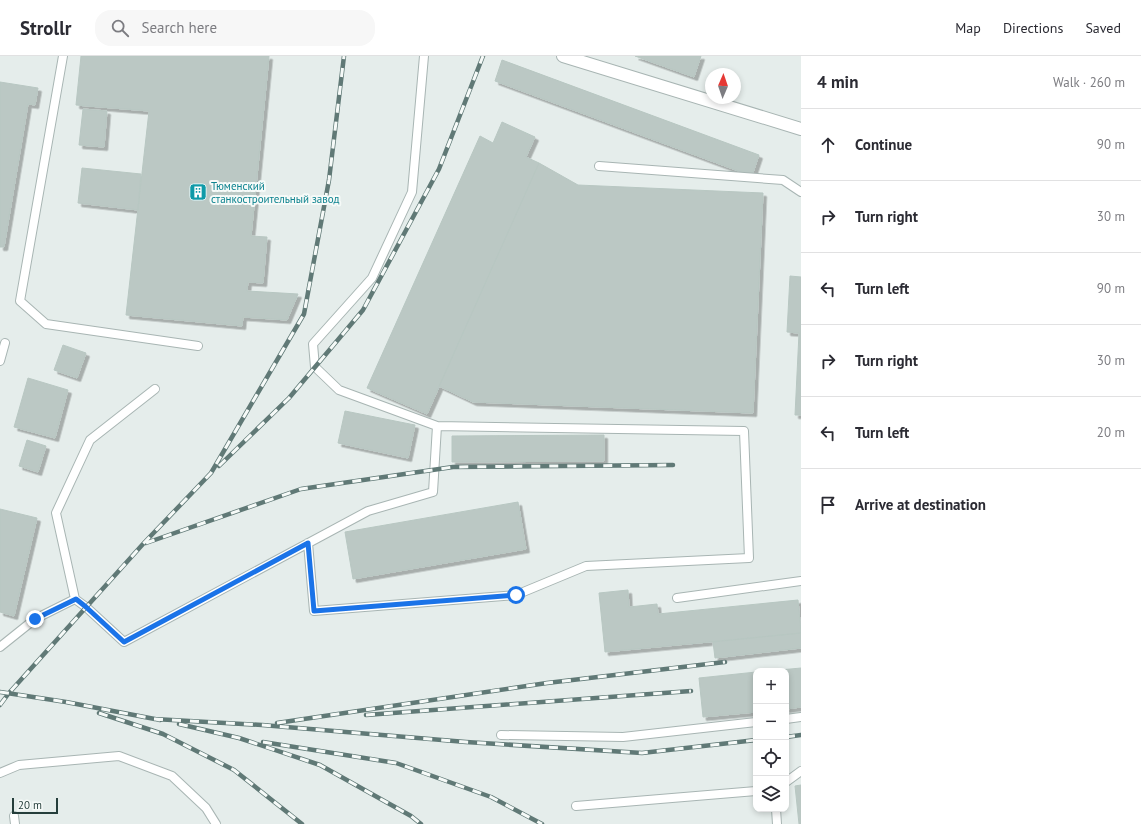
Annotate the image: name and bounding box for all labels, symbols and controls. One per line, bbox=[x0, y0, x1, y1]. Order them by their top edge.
search box bbox=[95, 10, 375, 46]
text: Strollr bbox=[20, 16, 71, 40]
icon: search bbox=[109, 17, 131, 39]
text: Search here bbox=[141, 18, 217, 37]
text: Map bbox=[955, 19, 981, 37]
text: Directions bbox=[1003, 19, 1063, 37]
text: Saved bbox=[1085, 19, 1121, 37]
north arrow bbox=[705, 68, 741, 104]
text: 4 min bbox=[817, 71, 858, 93]
text: Walk · 260 m bbox=[1053, 74, 1125, 91]
icon: ahead bbox=[817, 134, 839, 156]
text: Continue bbox=[855, 135, 912, 154]
text: 90 m bbox=[1097, 136, 1125, 153]
place label: Тюменский станкостроительный завод bbox=[211, 179, 340, 206]
building icon: Тюменский станкостроительный завод bbox=[188, 182, 208, 202]
icon: right bbox=[817, 206, 839, 228]
text: Turn right bbox=[855, 207, 918, 226]
text: 30 m bbox=[1097, 208, 1125, 225]
icon: left bbox=[817, 278, 839, 300]
text: Turn left bbox=[855, 279, 909, 298]
text: 90 m bbox=[1097, 280, 1125, 297]
icon: right bbox=[817, 350, 839, 372]
text: Turn right bbox=[855, 351, 918, 370]
text: 30 m bbox=[1097, 352, 1125, 369]
icon: left bbox=[817, 422, 839, 444]
text: Turn left bbox=[855, 423, 909, 442]
text: 20 m bbox=[1097, 424, 1125, 441]
icon: arrive bbox=[817, 494, 839, 516]
text: Arrive at destination bbox=[855, 495, 986, 514]
route start bbox=[507, 586, 525, 604]
route end bbox=[26, 610, 44, 628]
map controls bbox=[753, 668, 789, 812]
button: + bbox=[753, 668, 789, 704]
button: − bbox=[753, 704, 789, 740]
button: locate bbox=[753, 740, 789, 776]
button: layers bbox=[753, 776, 789, 812]
scale bar bbox=[12, 796, 58, 815]
text: 20 m bbox=[18, 798, 42, 812]

